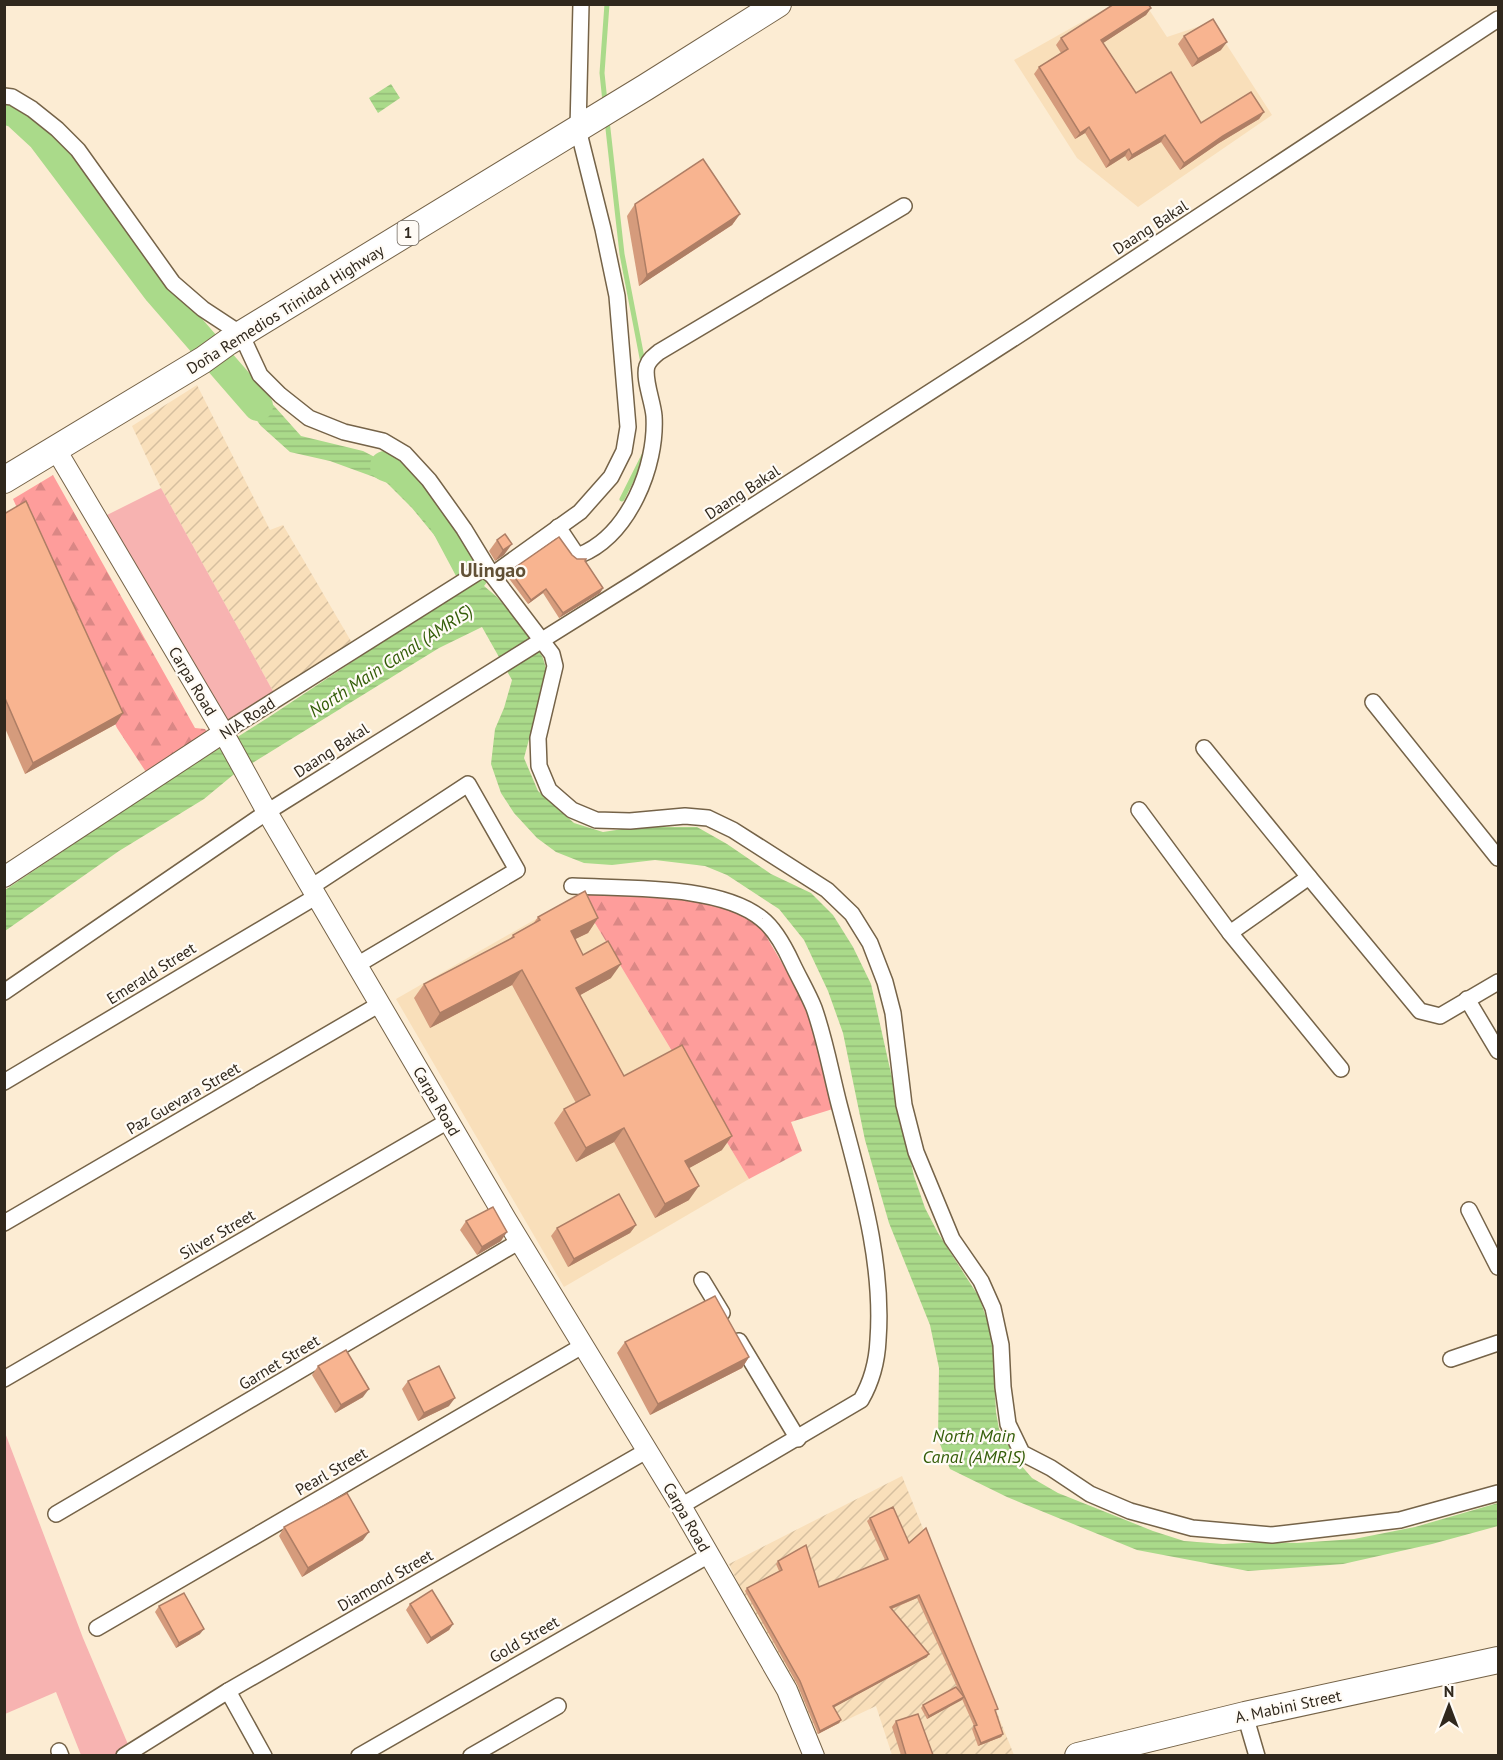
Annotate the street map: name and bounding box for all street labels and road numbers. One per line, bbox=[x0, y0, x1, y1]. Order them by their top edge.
street label: Daang Bakal bbox=[1109, 195, 1192, 259]
road number: 1 bbox=[398, 221, 418, 245]
street label: Doña Remedios Trinidad Highway bbox=[183, 240, 388, 378]
street label: Daang Bakal bbox=[701, 460, 784, 524]
street label: Carpa Road bbox=[165, 643, 221, 719]
street label: NIA Road bbox=[215, 693, 279, 743]
street label: Daang Bakal bbox=[290, 718, 373, 782]
street label: Emerald Street bbox=[103, 937, 200, 1008]
street label: Paz Guevara Street bbox=[123, 1057, 244, 1139]
street label: Carpa Road bbox=[409, 1063, 465, 1139]
street label: Silver Street bbox=[176, 1204, 259, 1264]
street label: Garnet Street bbox=[235, 1330, 323, 1394]
street label: Pearl Street bbox=[291, 1442, 371, 1500]
street label: Carpa Road bbox=[659, 1479, 715, 1555]
street label: Diamond Street bbox=[334, 1544, 437, 1615]
street label: Gold Street bbox=[486, 1611, 563, 1667]
street label: A. Mabini Street bbox=[1233, 1685, 1343, 1727]

